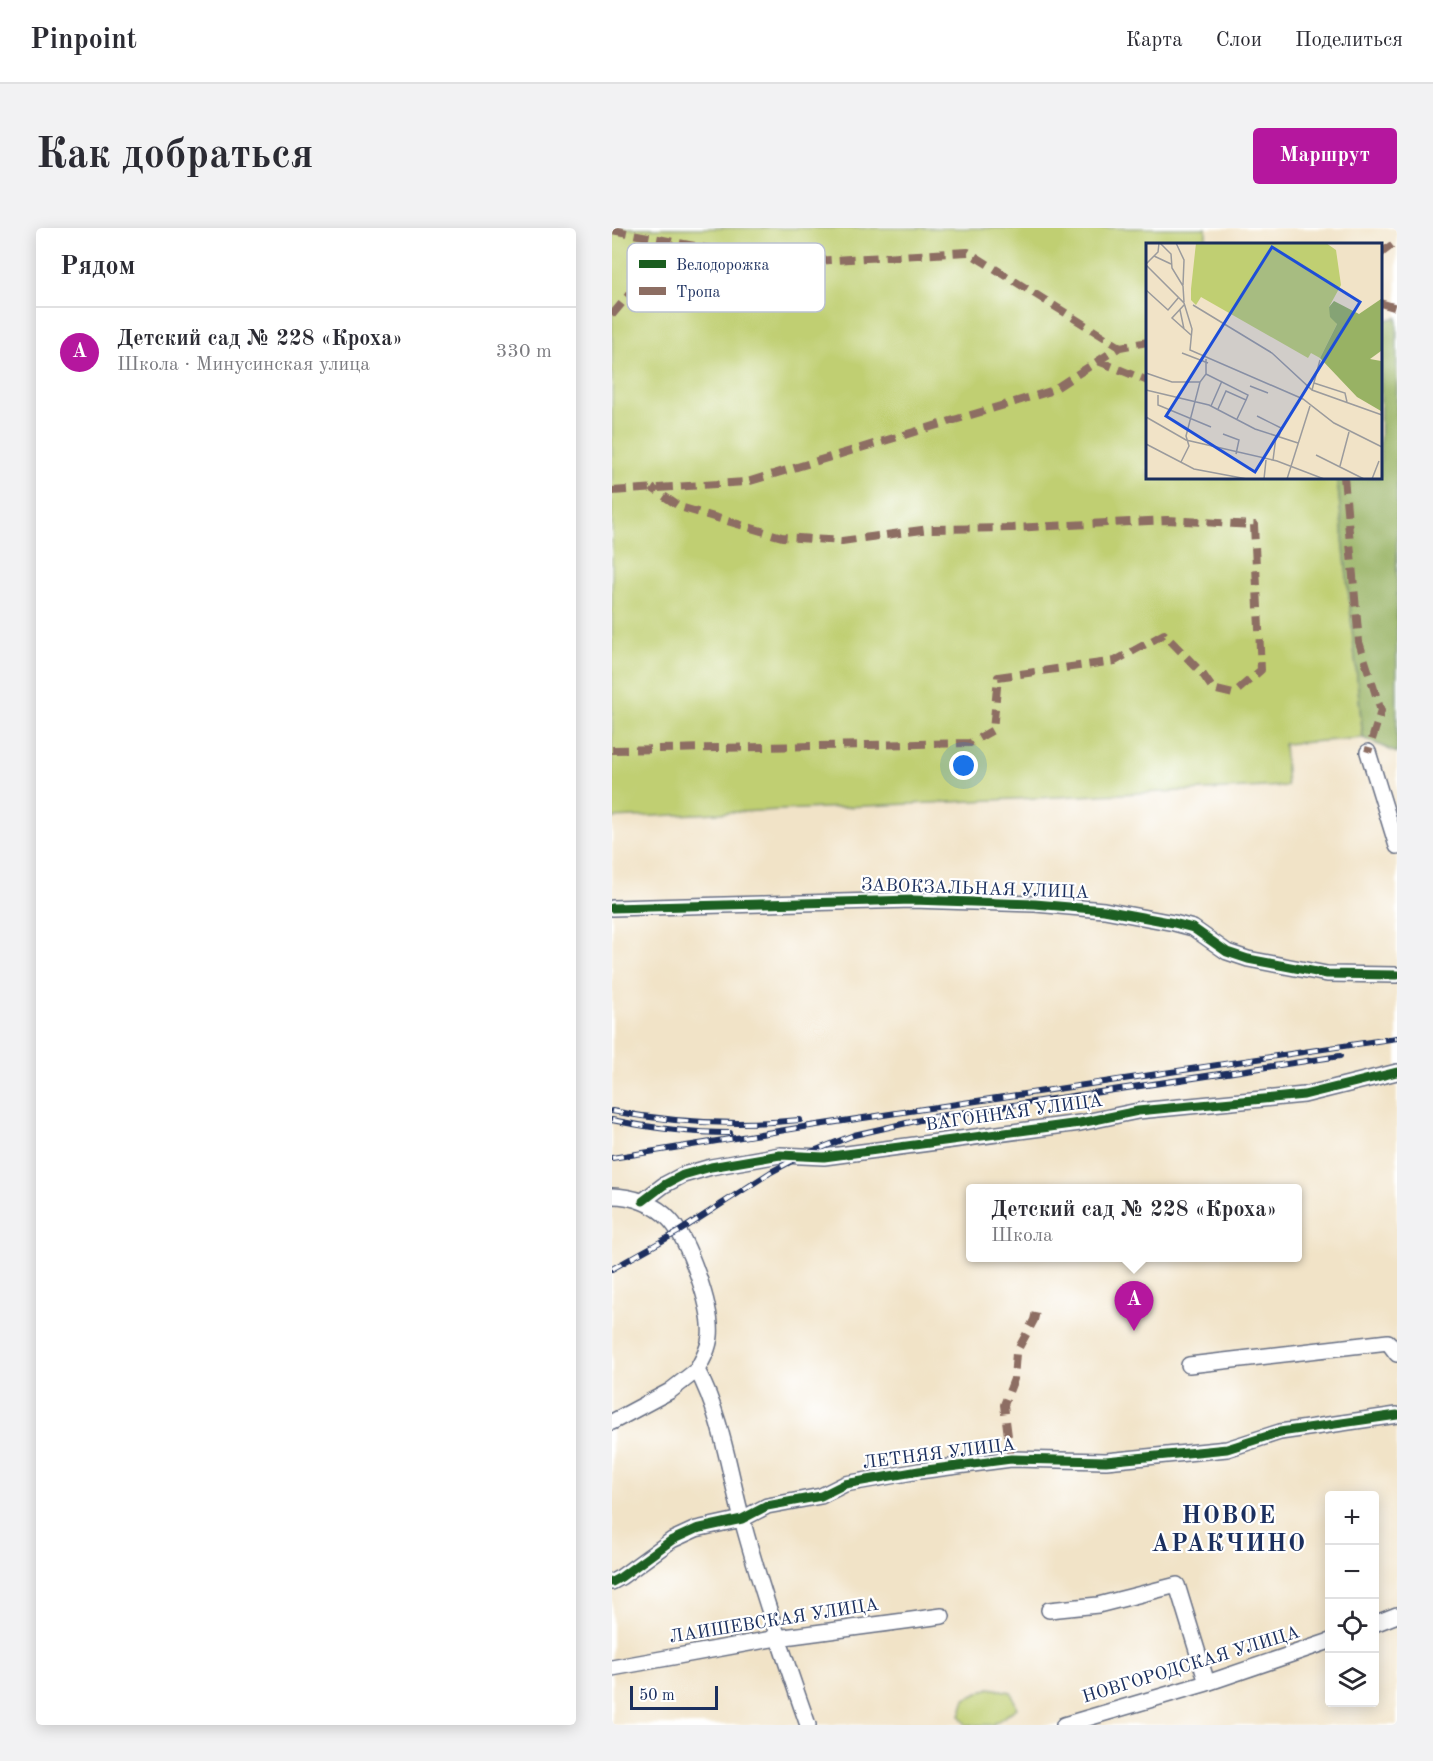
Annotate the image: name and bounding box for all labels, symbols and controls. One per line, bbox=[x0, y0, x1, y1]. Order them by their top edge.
text: Pinpoint bbox=[30, 27, 137, 55]
text: Карта bbox=[1126, 30, 1183, 51]
text: Слои bbox=[1216, 30, 1262, 51]
text: Поделиться bbox=[1295, 30, 1403, 51]
button: Маршрут bbox=[1253, 128, 1397, 184]
text: Как добраться bbox=[36, 135, 313, 177]
legend bbox=[627, 243, 825, 312]
inset map bbox=[1146, 243, 1382, 478]
text: Рядом bbox=[60, 254, 135, 280]
text: Велодорожка bbox=[676, 258, 769, 274]
text: Тропа bbox=[676, 285, 720, 301]
text: Детский сад № 228 «Кроха» bbox=[117, 328, 403, 350]
text: A bbox=[72, 342, 87, 362]
text: 330 m bbox=[496, 342, 552, 362]
text: Школа · Минусинская улица bbox=[117, 355, 370, 375]
your location bbox=[949, 751, 978, 780]
street label: ЗАВОКЗАЛЬНАЯ УЛИЦА bbox=[861, 876, 1089, 902]
street label: ВАГОННАЯ УЛИЦА bbox=[924, 1092, 1104, 1134]
popup bbox=[966, 1184, 1302, 1262]
text: Детский сад № 228 «Кроха» bbox=[991, 1199, 1277, 1221]
text: Школа bbox=[991, 1226, 1053, 1246]
pin: A bbox=[1114, 1282, 1154, 1331]
street label: ЛЕТНЯЯ УЛИЦА bbox=[862, 1436, 1017, 1472]
map controls bbox=[1325, 1491, 1379, 1707]
button: + bbox=[1325, 1491, 1379, 1545]
district label: НОВОЕ АРАКЧИНО bbox=[1151, 1505, 1307, 1557]
button: − bbox=[1325, 1545, 1379, 1599]
street label: ЛАИШЕВСКАЯ УЛИЦА bbox=[668, 1596, 880, 1646]
button: locate bbox=[1325, 1599, 1379, 1653]
street label: НОВГОРОДСКАЯ УЛИЦА bbox=[1080, 1623, 1302, 1707]
button: layers bbox=[1325, 1653, 1379, 1707]
scale bar bbox=[630, 1683, 718, 1710]
text: 50 m bbox=[639, 1688, 675, 1704]

